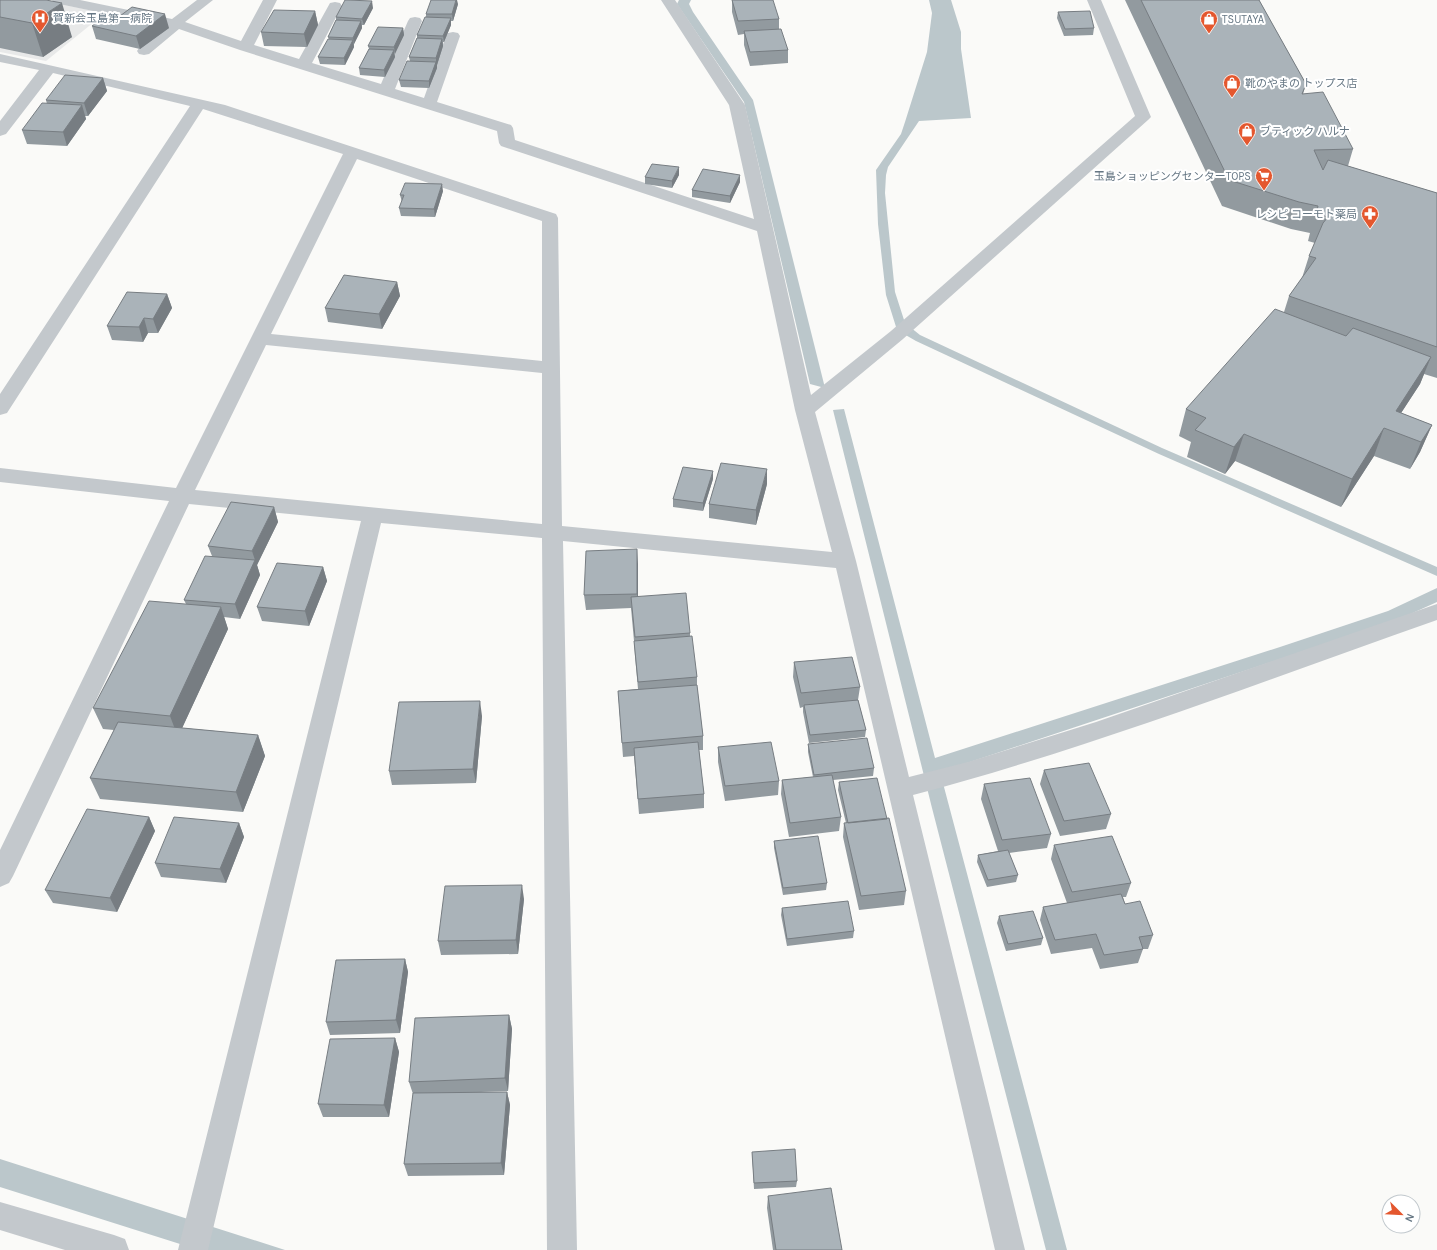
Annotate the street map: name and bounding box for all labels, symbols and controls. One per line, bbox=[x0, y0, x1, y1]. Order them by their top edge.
hospital icon: 賀新会玉島第一病院 bbox=[30, 8, 50, 33]
shop icon: TSUTAYA bbox=[1199, 9, 1219, 34]
place label: 賀新会玉島第一病院 bbox=[53, 12, 152, 25]
place label: TSUTAYA bbox=[1222, 13, 1265, 26]
shop icon: 靴のやまの トップス店 bbox=[1222, 73, 1242, 98]
place label: 靴のやまの トップス店 bbox=[1245, 77, 1358, 90]
shop icon: ブティック ハルナ bbox=[1237, 121, 1257, 146]
place label: ブティック ハルナ bbox=[1260, 125, 1350, 138]
supermarket icon: 玉島ショッピングセンターTOPS bbox=[1254, 166, 1274, 191]
place label: 玉島ショッピングセンターTOPS bbox=[1094, 170, 1251, 183]
pharmacy icon: レシピ コーモト薬局 bbox=[1360, 204, 1380, 229]
place label: レシピ コーモト薬局 bbox=[1255, 208, 1357, 221]
north arrow bbox=[1381, 1194, 1421, 1234]
text: N bbox=[1402, 1212, 1417, 1224]

